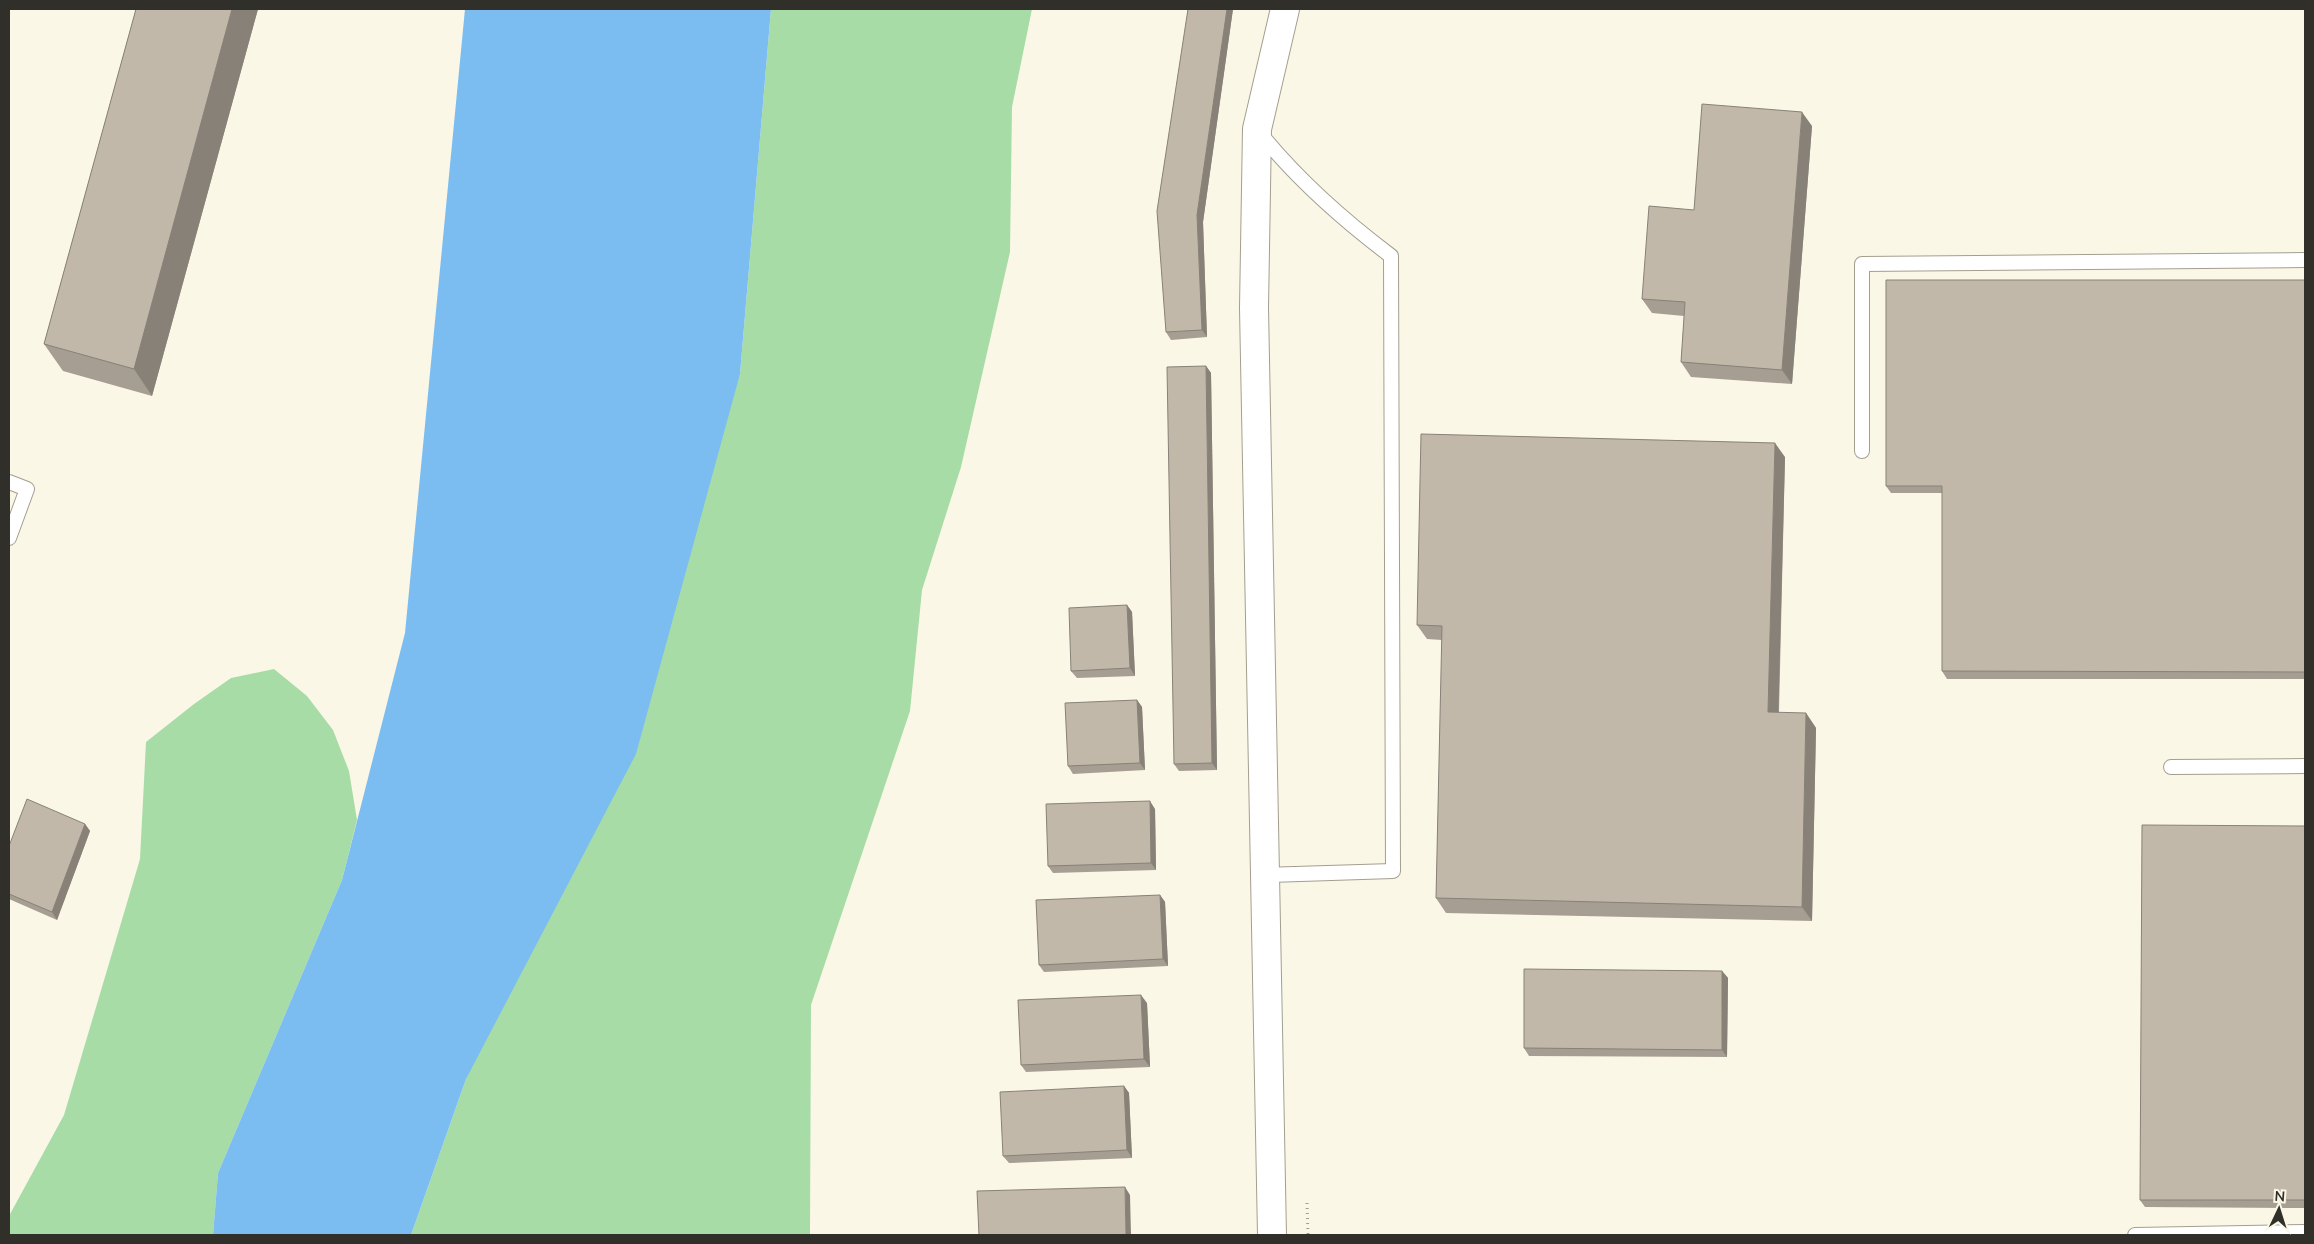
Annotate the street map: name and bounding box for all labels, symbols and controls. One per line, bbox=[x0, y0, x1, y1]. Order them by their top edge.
north arrow bbox=[2254, 1184, 2304, 1234]
text: N bbox=[2274, 1187, 2286, 1205]

